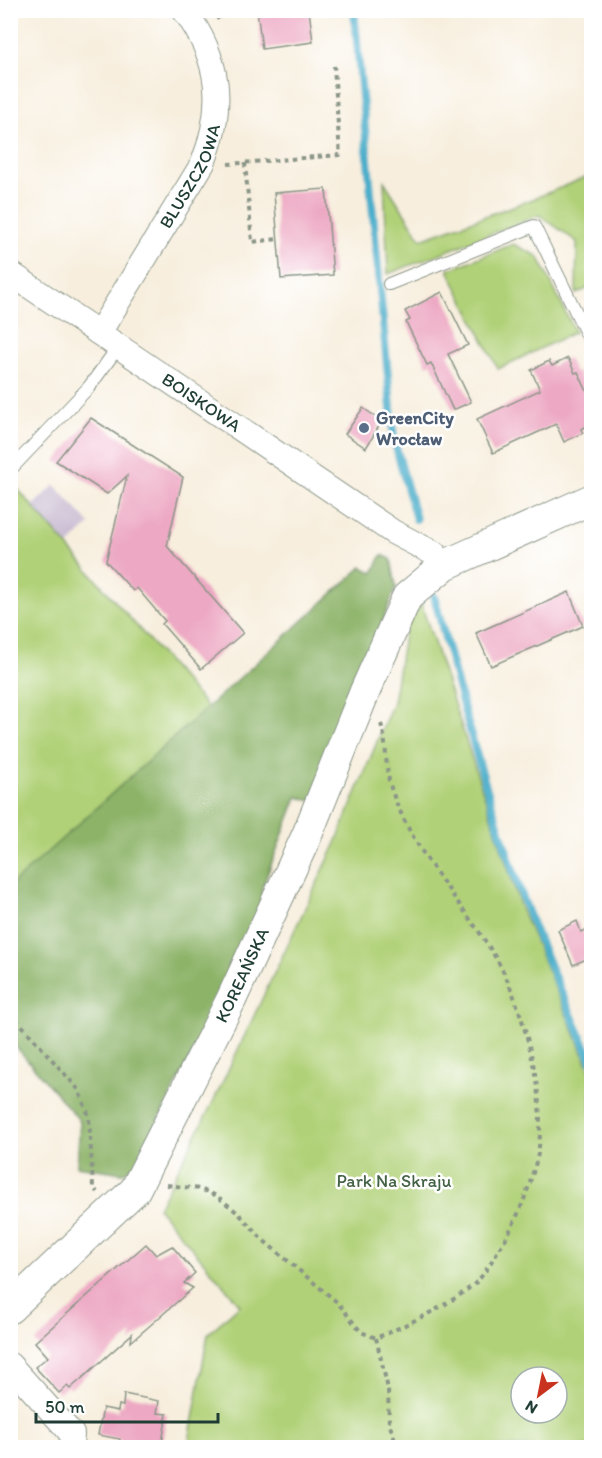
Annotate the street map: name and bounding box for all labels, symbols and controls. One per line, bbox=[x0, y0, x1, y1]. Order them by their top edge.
street label: BLUSZCZOWA bbox=[155, 122, 225, 232]
street label: BOISKOWA bbox=[158, 368, 245, 437]
place label: GreenCity Wrocław bbox=[376, 407, 454, 450]
marker: GreenCity Wrocław bbox=[357, 421, 371, 435]
street label: KOREAŃSKA bbox=[210, 924, 274, 1026]
park label: Park Na Skraju bbox=[337, 1170, 451, 1192]
north arrow bbox=[509, 1365, 569, 1425]
scale bar bbox=[36, 1386, 218, 1424]
text: 50 m bbox=[45, 1396, 85, 1418]
text: N bbox=[522, 1396, 541, 1418]

